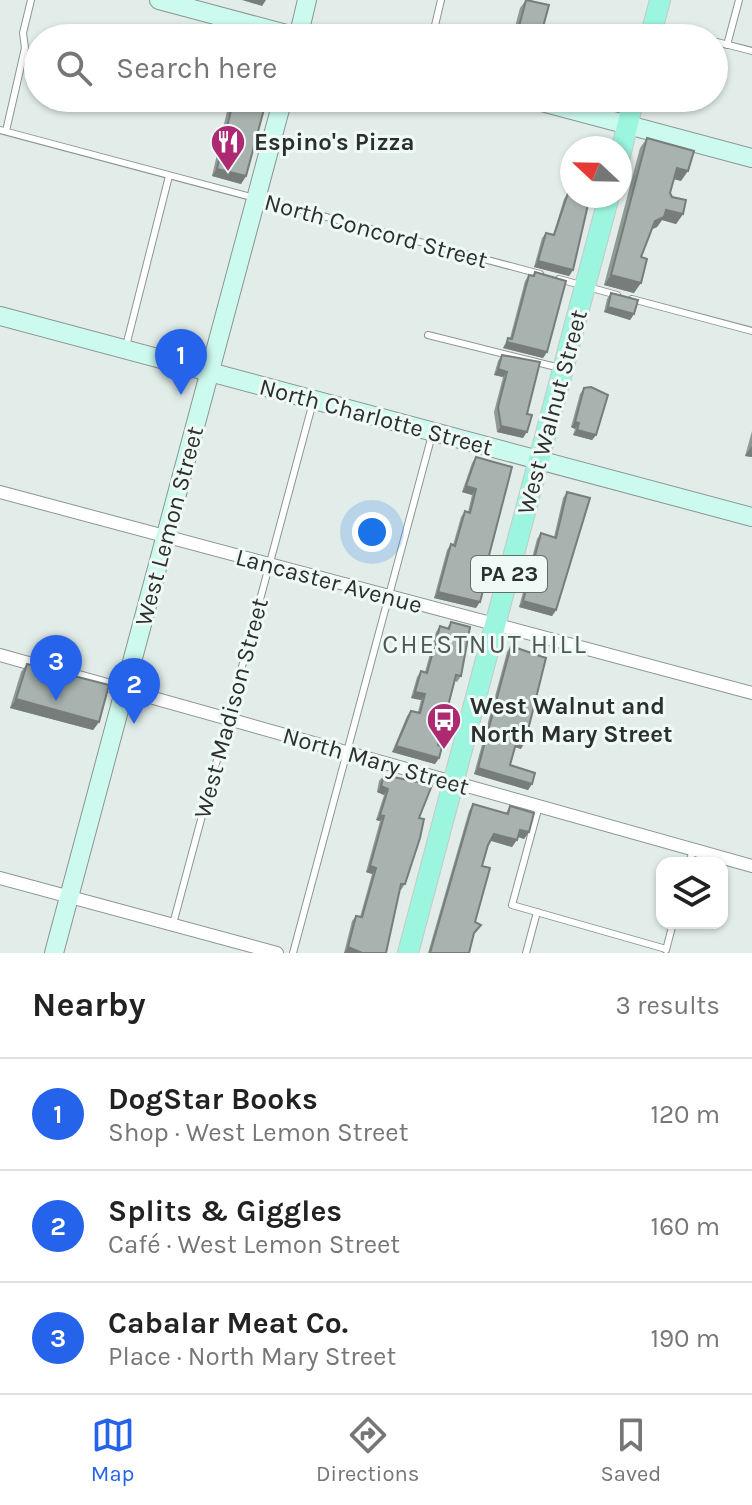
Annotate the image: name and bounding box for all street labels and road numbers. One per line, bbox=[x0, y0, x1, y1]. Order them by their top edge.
street label: North Concord Street bbox=[261, 188, 491, 274]
street label: West Walnut Street bbox=[511, 307, 593, 517]
street label: North Charlotte Street bbox=[256, 372, 496, 462]
street label: West Lemon Street bbox=[129, 423, 209, 629]
street label: Lancaster Avenue bbox=[233, 543, 425, 619]
road number: PA 23 bbox=[471, 556, 547, 592]
street label: West Madison Street bbox=[188, 595, 274, 821]
street label: North Mary Street bbox=[280, 721, 472, 801]

